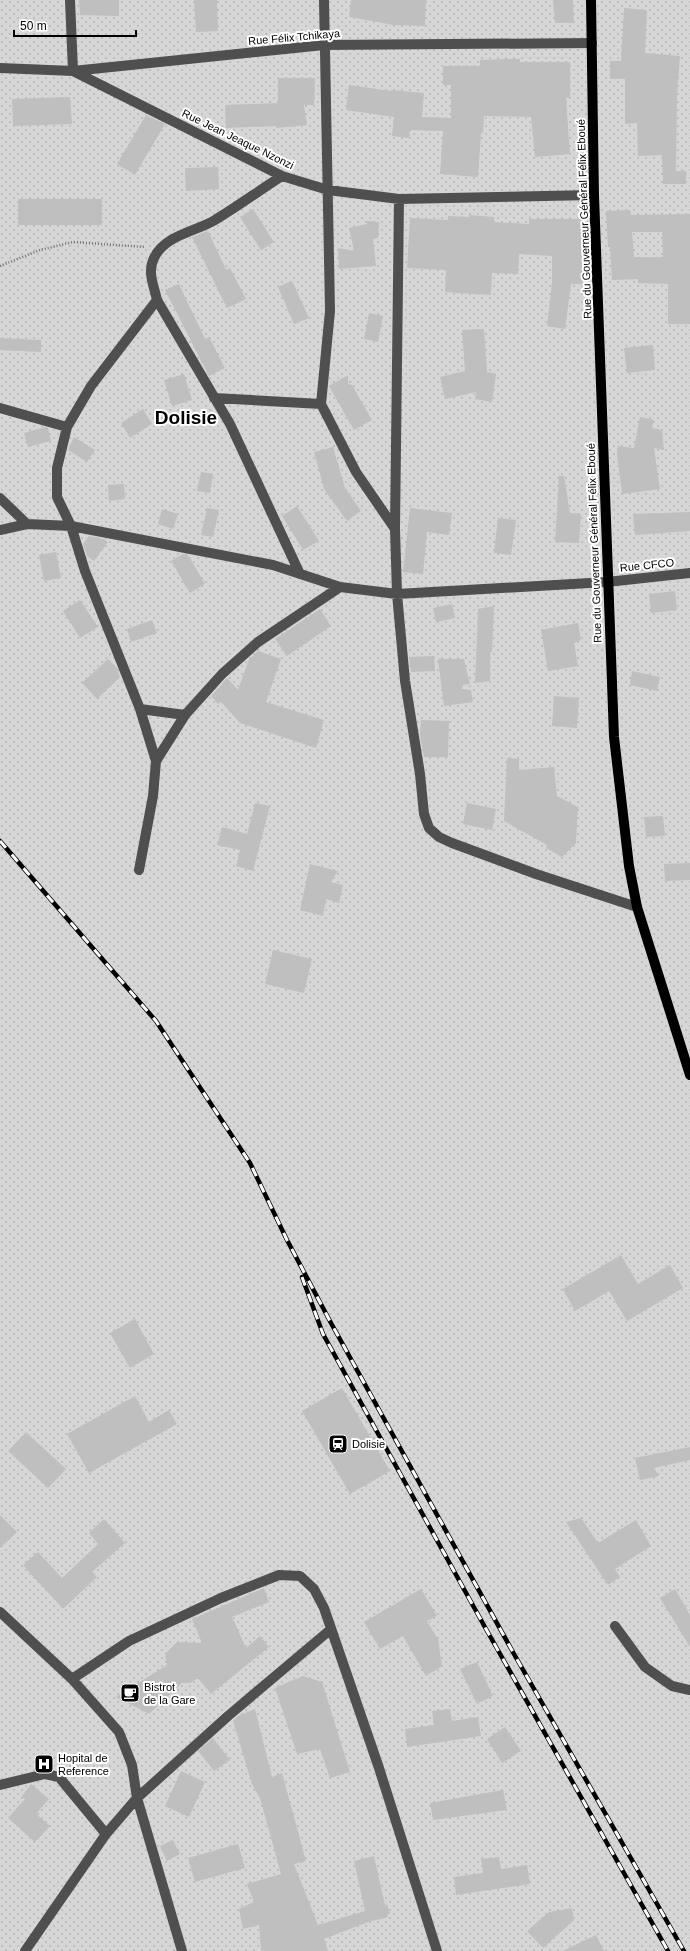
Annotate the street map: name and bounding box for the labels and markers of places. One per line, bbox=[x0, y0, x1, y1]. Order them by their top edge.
station icon: Dolisie bbox=[327, 1433, 349, 1455]
place label: Dolisie bbox=[352, 1438, 385, 1450]
place label: Bistrot de la Gare bbox=[144, 1681, 195, 1706]
cafe icon: Bistrot de la Gare bbox=[119, 1682, 141, 1704]
place label: Hopital de Reference bbox=[58, 1752, 109, 1777]
hospital icon: Hopital de Reference bbox=[33, 1753, 55, 1775]

